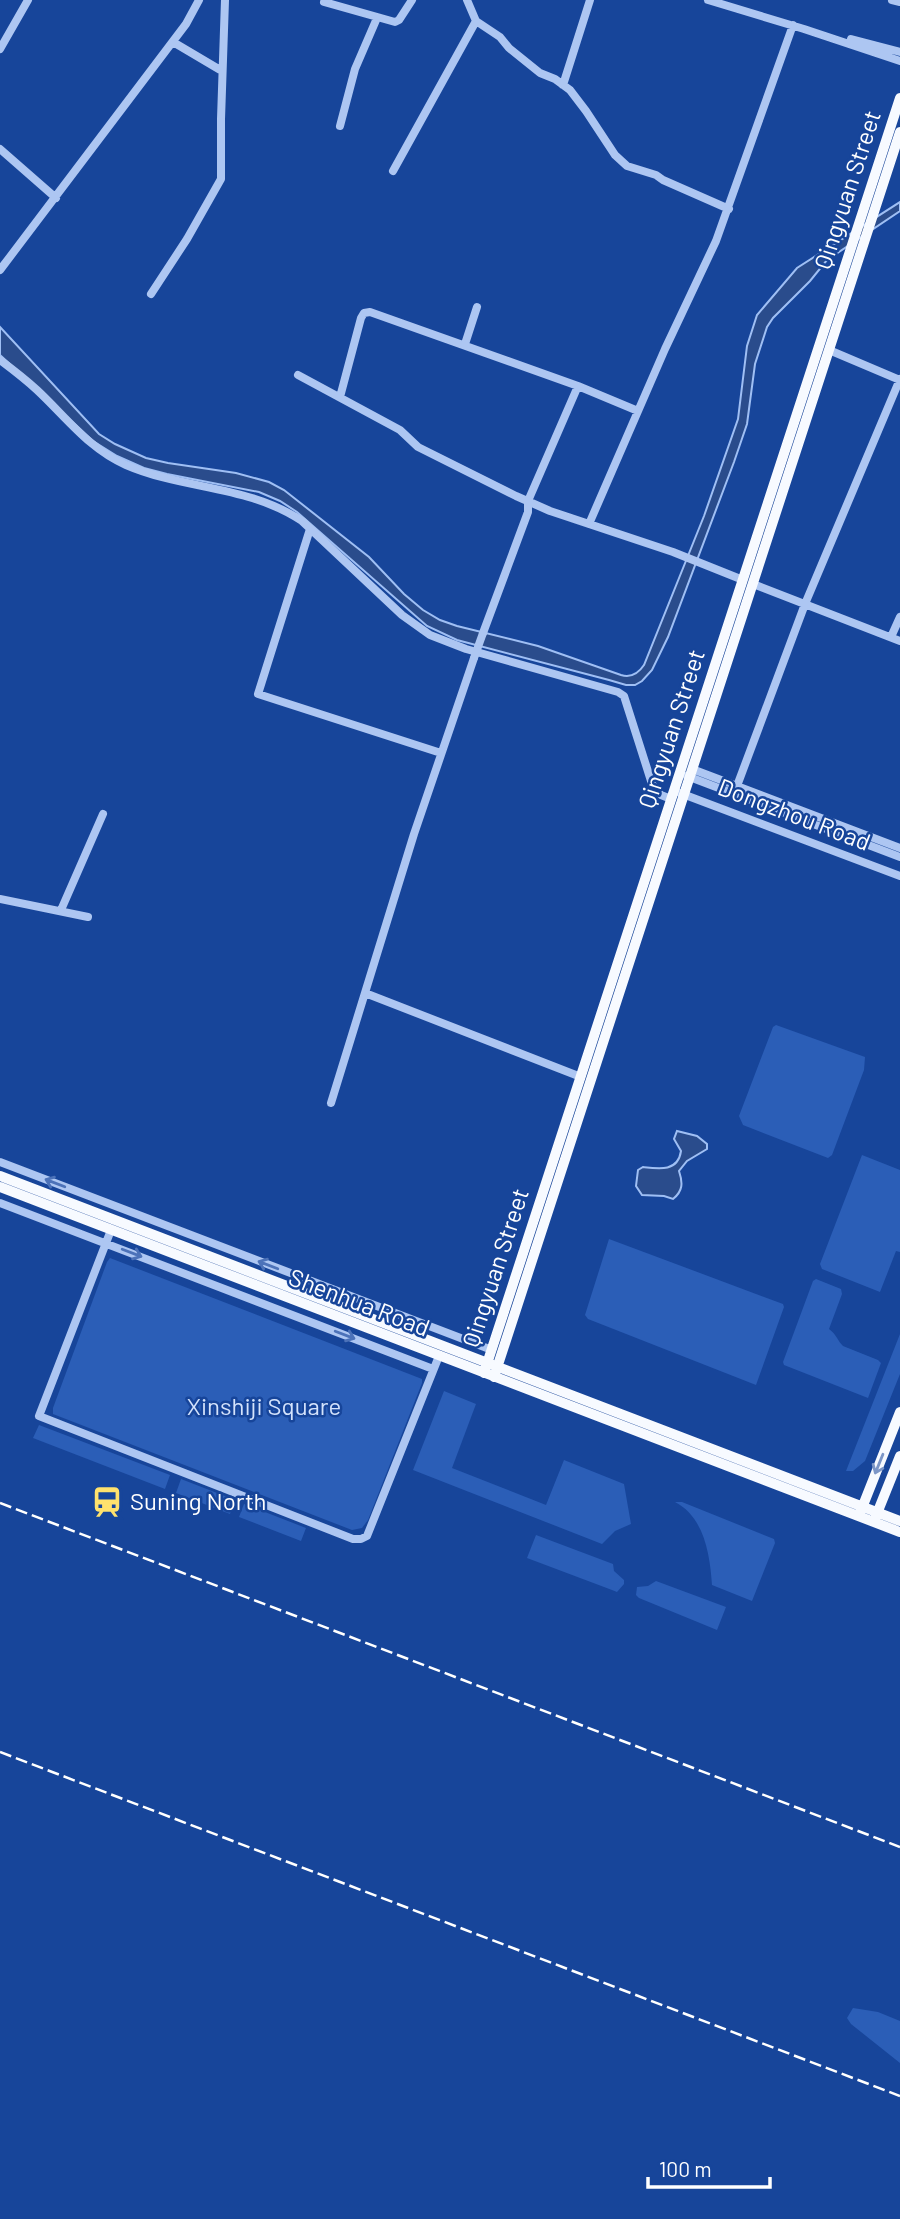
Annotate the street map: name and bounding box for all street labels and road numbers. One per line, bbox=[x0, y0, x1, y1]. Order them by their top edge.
street label: Qingyuan Street bbox=[807, 107, 886, 273]
street label: Qingyuan Street bbox=[631, 646, 710, 812]
street label: Dongzhou Road bbox=[714, 771, 875, 856]
street label: Qingyuan Street bbox=[455, 1185, 534, 1351]
street label: Shenhua Road bbox=[285, 1261, 434, 1342]

